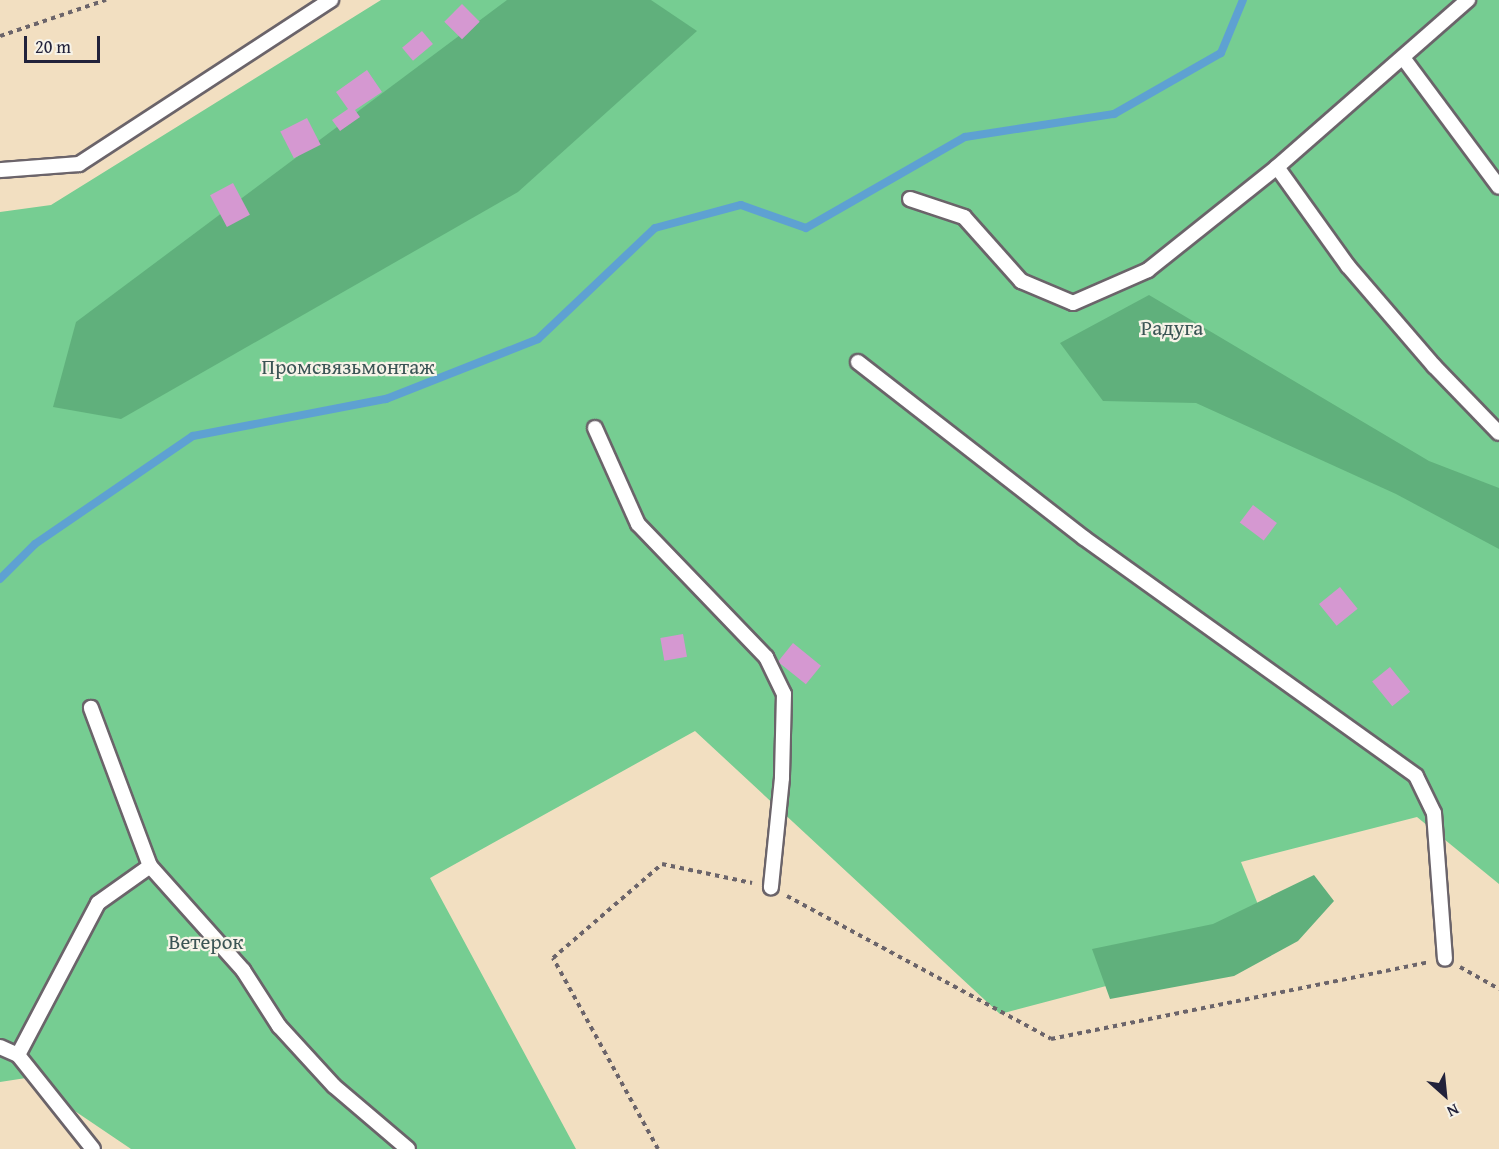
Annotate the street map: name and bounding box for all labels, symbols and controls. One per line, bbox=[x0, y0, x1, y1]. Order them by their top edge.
scale bar bbox=[27, 24, 104, 62]
text: 20 m bbox=[35, 33, 71, 60]
park label: Радуга bbox=[1141, 315, 1203, 341]
park label: Промсвязьмонтаж bbox=[261, 354, 435, 380]
park label: Ветерок bbox=[169, 929, 243, 955]
north arrow bbox=[1415, 1065, 1475, 1125]
text: N bbox=[1443, 1098, 1463, 1124]

